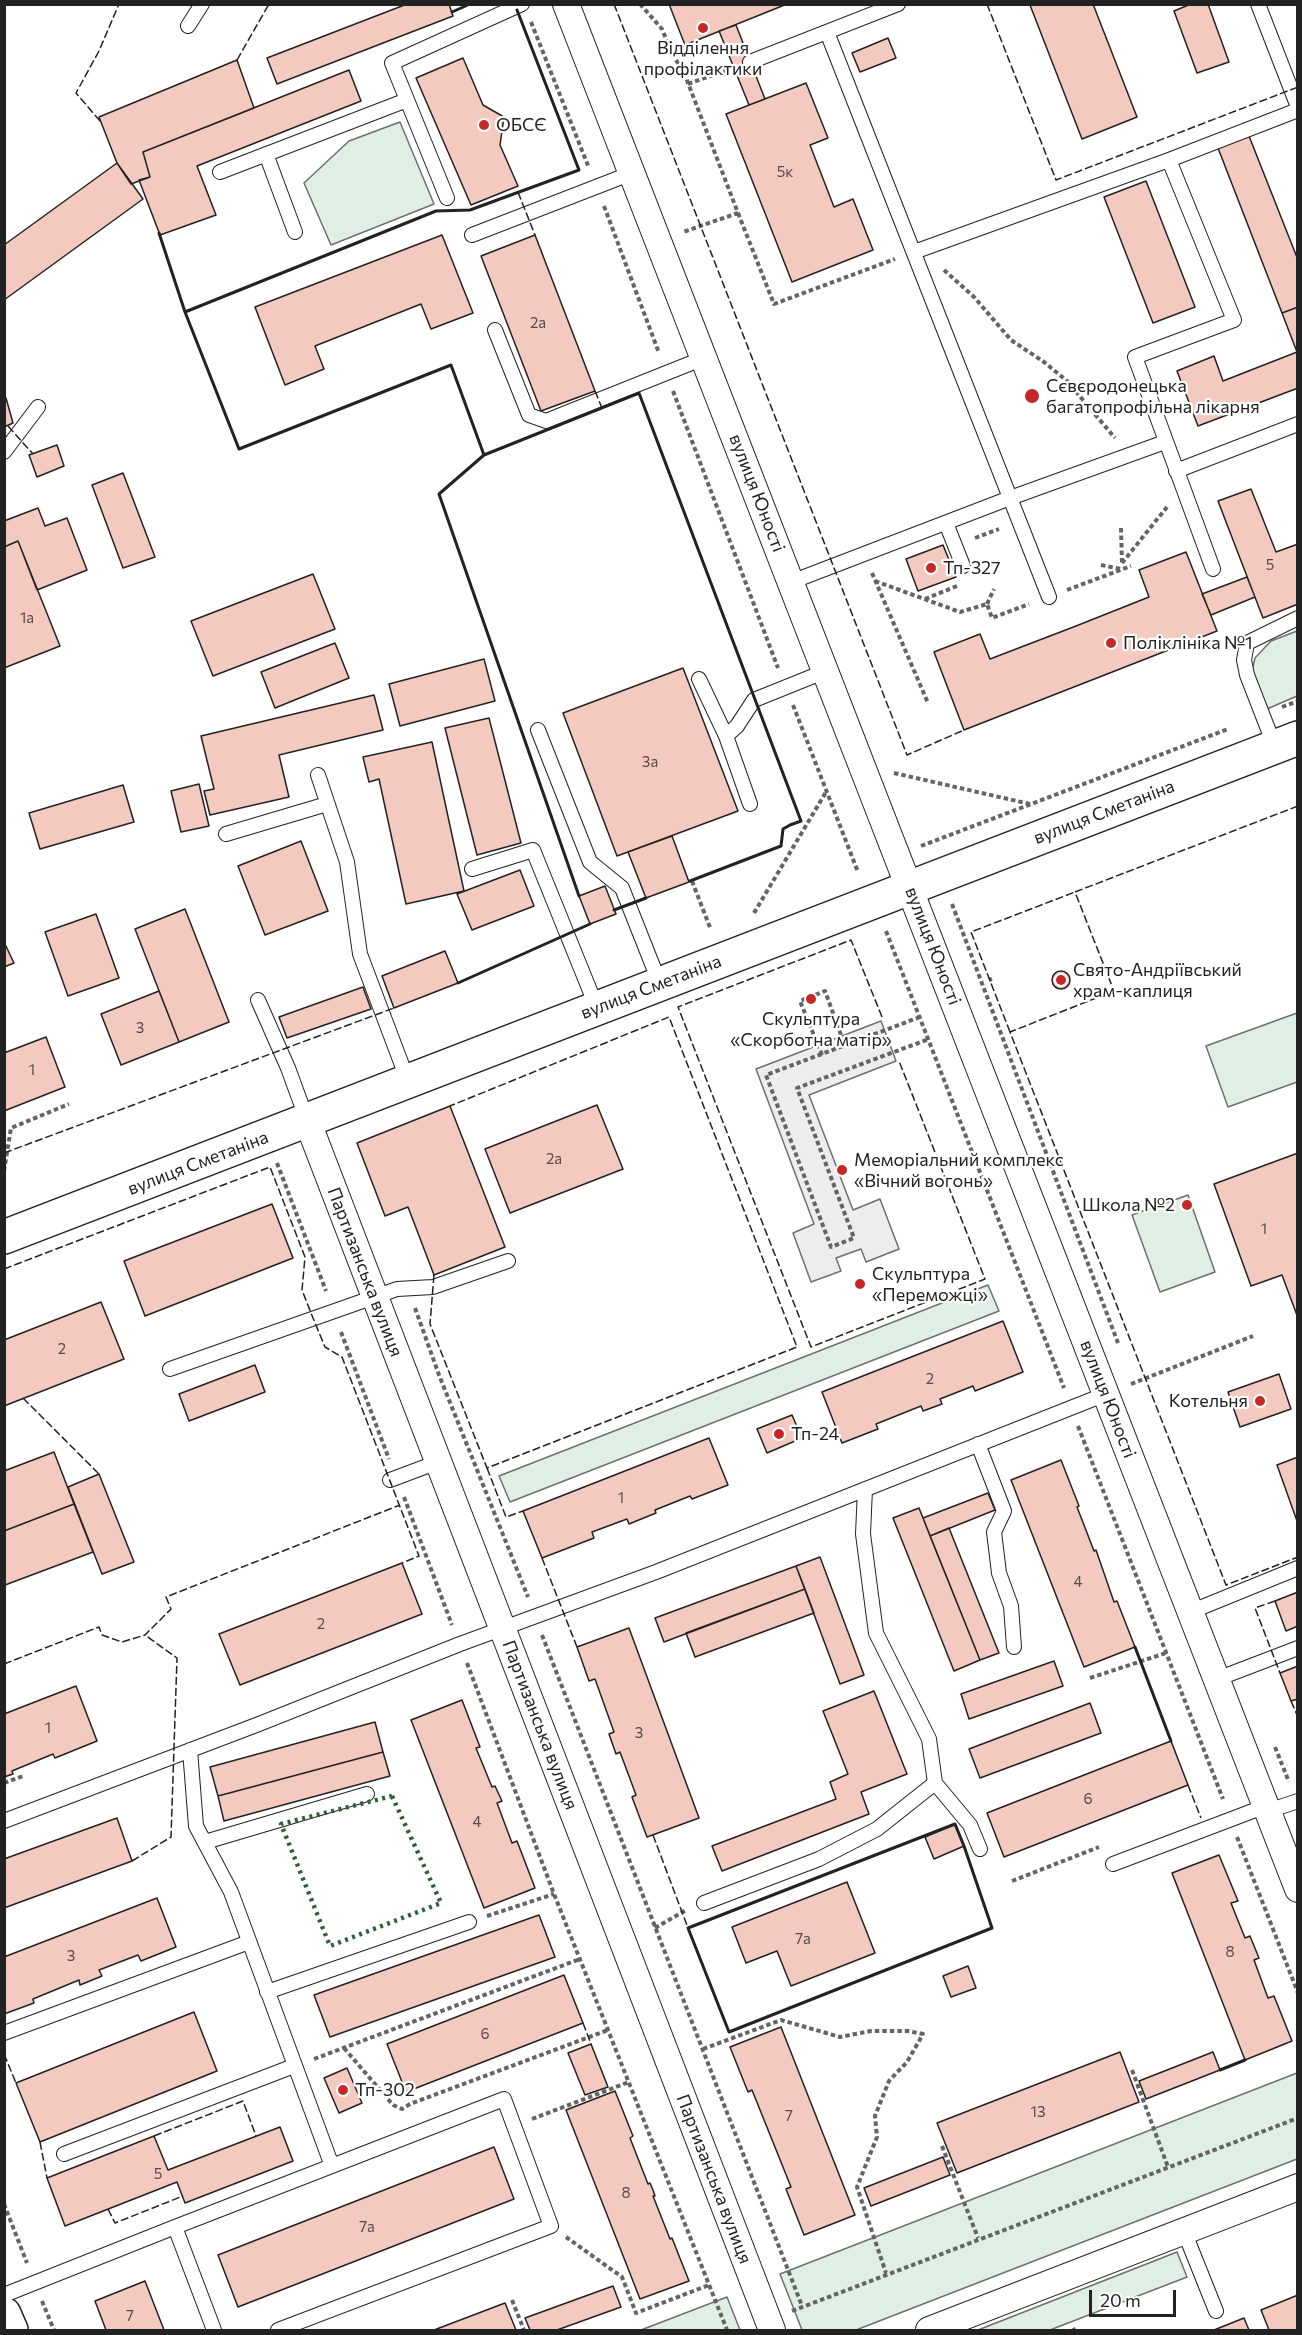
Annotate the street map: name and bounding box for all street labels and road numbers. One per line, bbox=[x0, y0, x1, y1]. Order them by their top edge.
street label: вулиця Юності bbox=[725, 431, 789, 555]
street label: вулиця Сметаніна bbox=[1031, 775, 1177, 849]
street label: вулиця Юності bbox=[901, 884, 965, 1008]
street label: вулиця Сметаніна bbox=[578, 950, 724, 1024]
street label: вулиця Сметаніна bbox=[125, 1126, 271, 1200]
street label: Партизанська вулиця bbox=[323, 1184, 407, 1360]
street label: вулиця Юності bbox=[1076, 1337, 1140, 1461]
street label: Партизанська вулиця bbox=[498, 1637, 582, 1813]
street label: Партизанська вулиця bbox=[672, 2091, 756, 2267]

